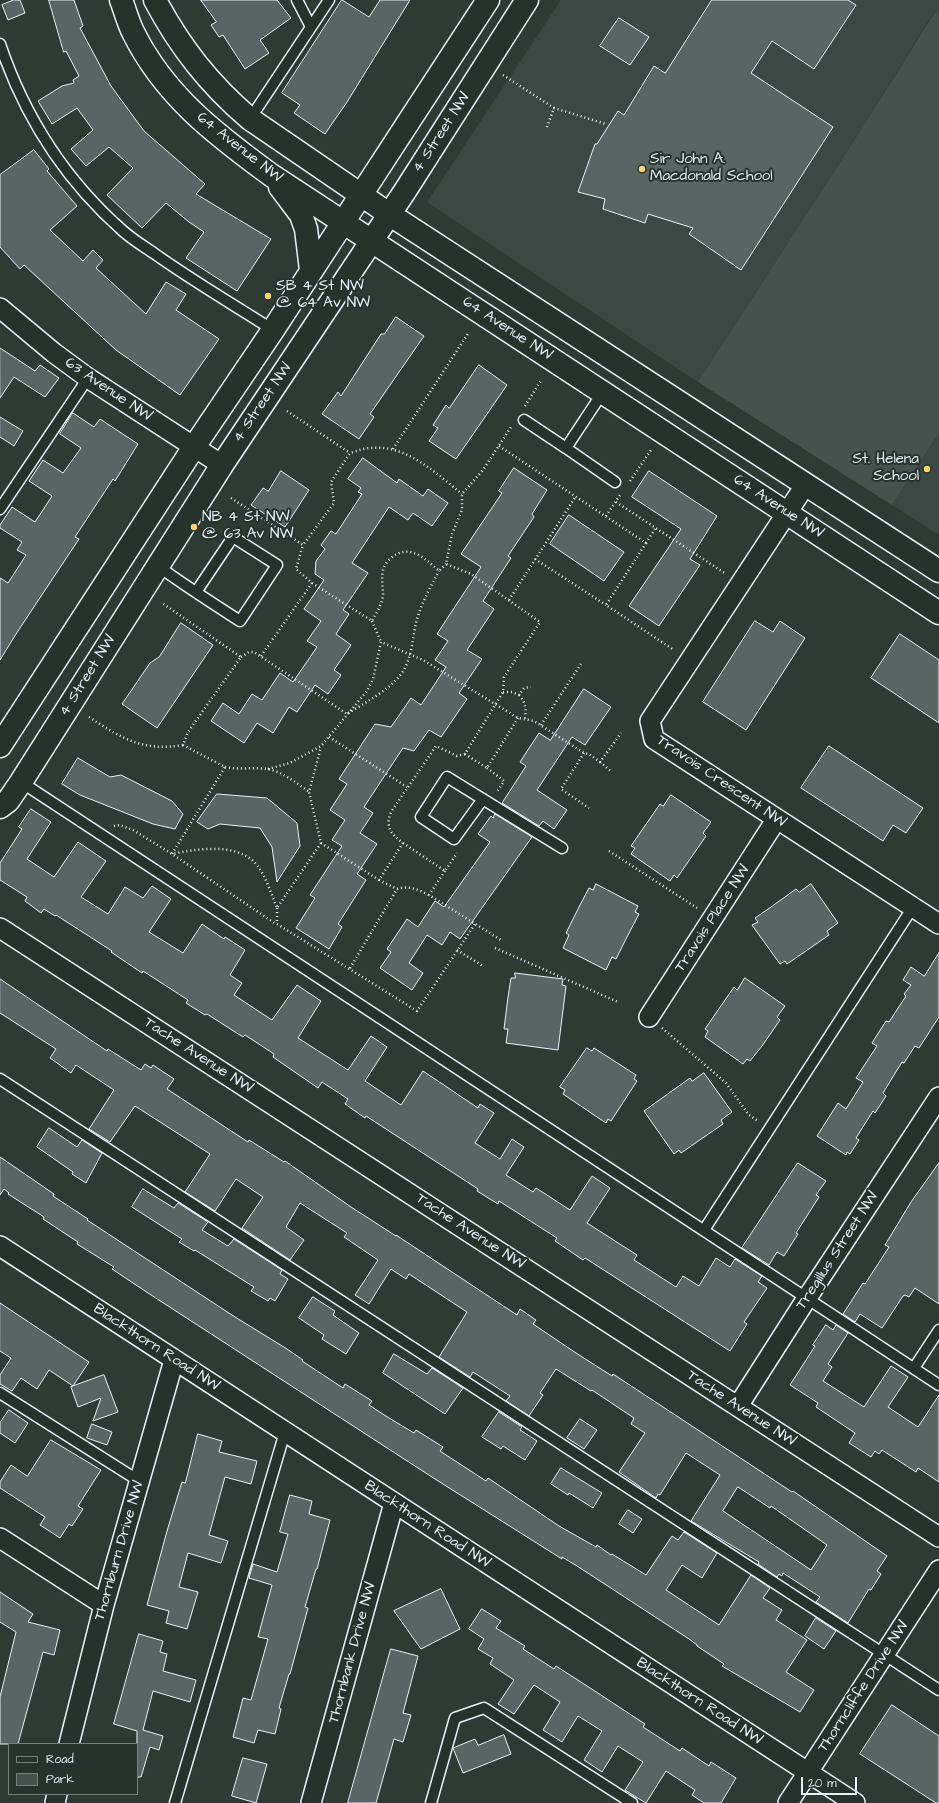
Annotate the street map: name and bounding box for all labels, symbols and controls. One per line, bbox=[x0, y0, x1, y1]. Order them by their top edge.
street label: 4 Street NW bbox=[409, 90, 475, 176]
street label: 64 Avenue NW bbox=[193, 109, 285, 187]
place label: Sir John A. Macdonald School bbox=[650, 151, 773, 186]
marker: Sir John A. Macdonald School bbox=[637, 164, 647, 174]
place label: SB 4 St NW @ 64 Av NW bbox=[276, 278, 370, 313]
marker: SB 4 St NW @ 64 Av NW bbox=[263, 291, 273, 301]
street label: 64 Avenue NW bbox=[459, 293, 555, 365]
street label: 63 Avenue NW bbox=[61, 354, 155, 426]
street label: 4 Street NW bbox=[230, 360, 296, 446]
place label: St. Helena School bbox=[852, 451, 919, 486]
marker: St. Helena School bbox=[922, 464, 932, 474]
street label: 64 Avenue NW bbox=[730, 471, 826, 543]
place label: NB 4 St NW @ 63 Av NW bbox=[202, 509, 294, 544]
marker: NB 4 St NW @ 63 Av NW bbox=[189, 522, 199, 532]
street label: 4 Street NW bbox=[56, 632, 120, 720]
street label: Travois Crescent NW bbox=[653, 732, 789, 832]
street label: Travois Place NW bbox=[672, 862, 754, 976]
street label: Tache Avenue NW bbox=[140, 1014, 256, 1098]
street label: Tregillus Street NW bbox=[793, 1188, 883, 1314]
street label: Tache Avenue NW bbox=[412, 1190, 528, 1274]
street label: Blackthorn Road NW bbox=[89, 1300, 223, 1396]
street label: Tache Avenue NW bbox=[683, 1367, 799, 1451]
street label: Blackthorn Road NW bbox=[360, 1477, 494, 1573]
street label: Thornburn Drive NW bbox=[91, 1479, 149, 1623]
street label: Thornbank Drive NW bbox=[325, 1580, 381, 1726]
street label: Thorncliffe Drive NW bbox=[815, 1618, 913, 1756]
street label: Blackthorn Road NW bbox=[632, 1654, 766, 1750]
legend bbox=[8, 1743, 138, 1795]
text: Road bbox=[46, 1751, 74, 1768]
scale bar bbox=[803, 1769, 859, 1795]
text: Park bbox=[46, 1771, 74, 1788]
text: 20 m bbox=[808, 1775, 837, 1792]

